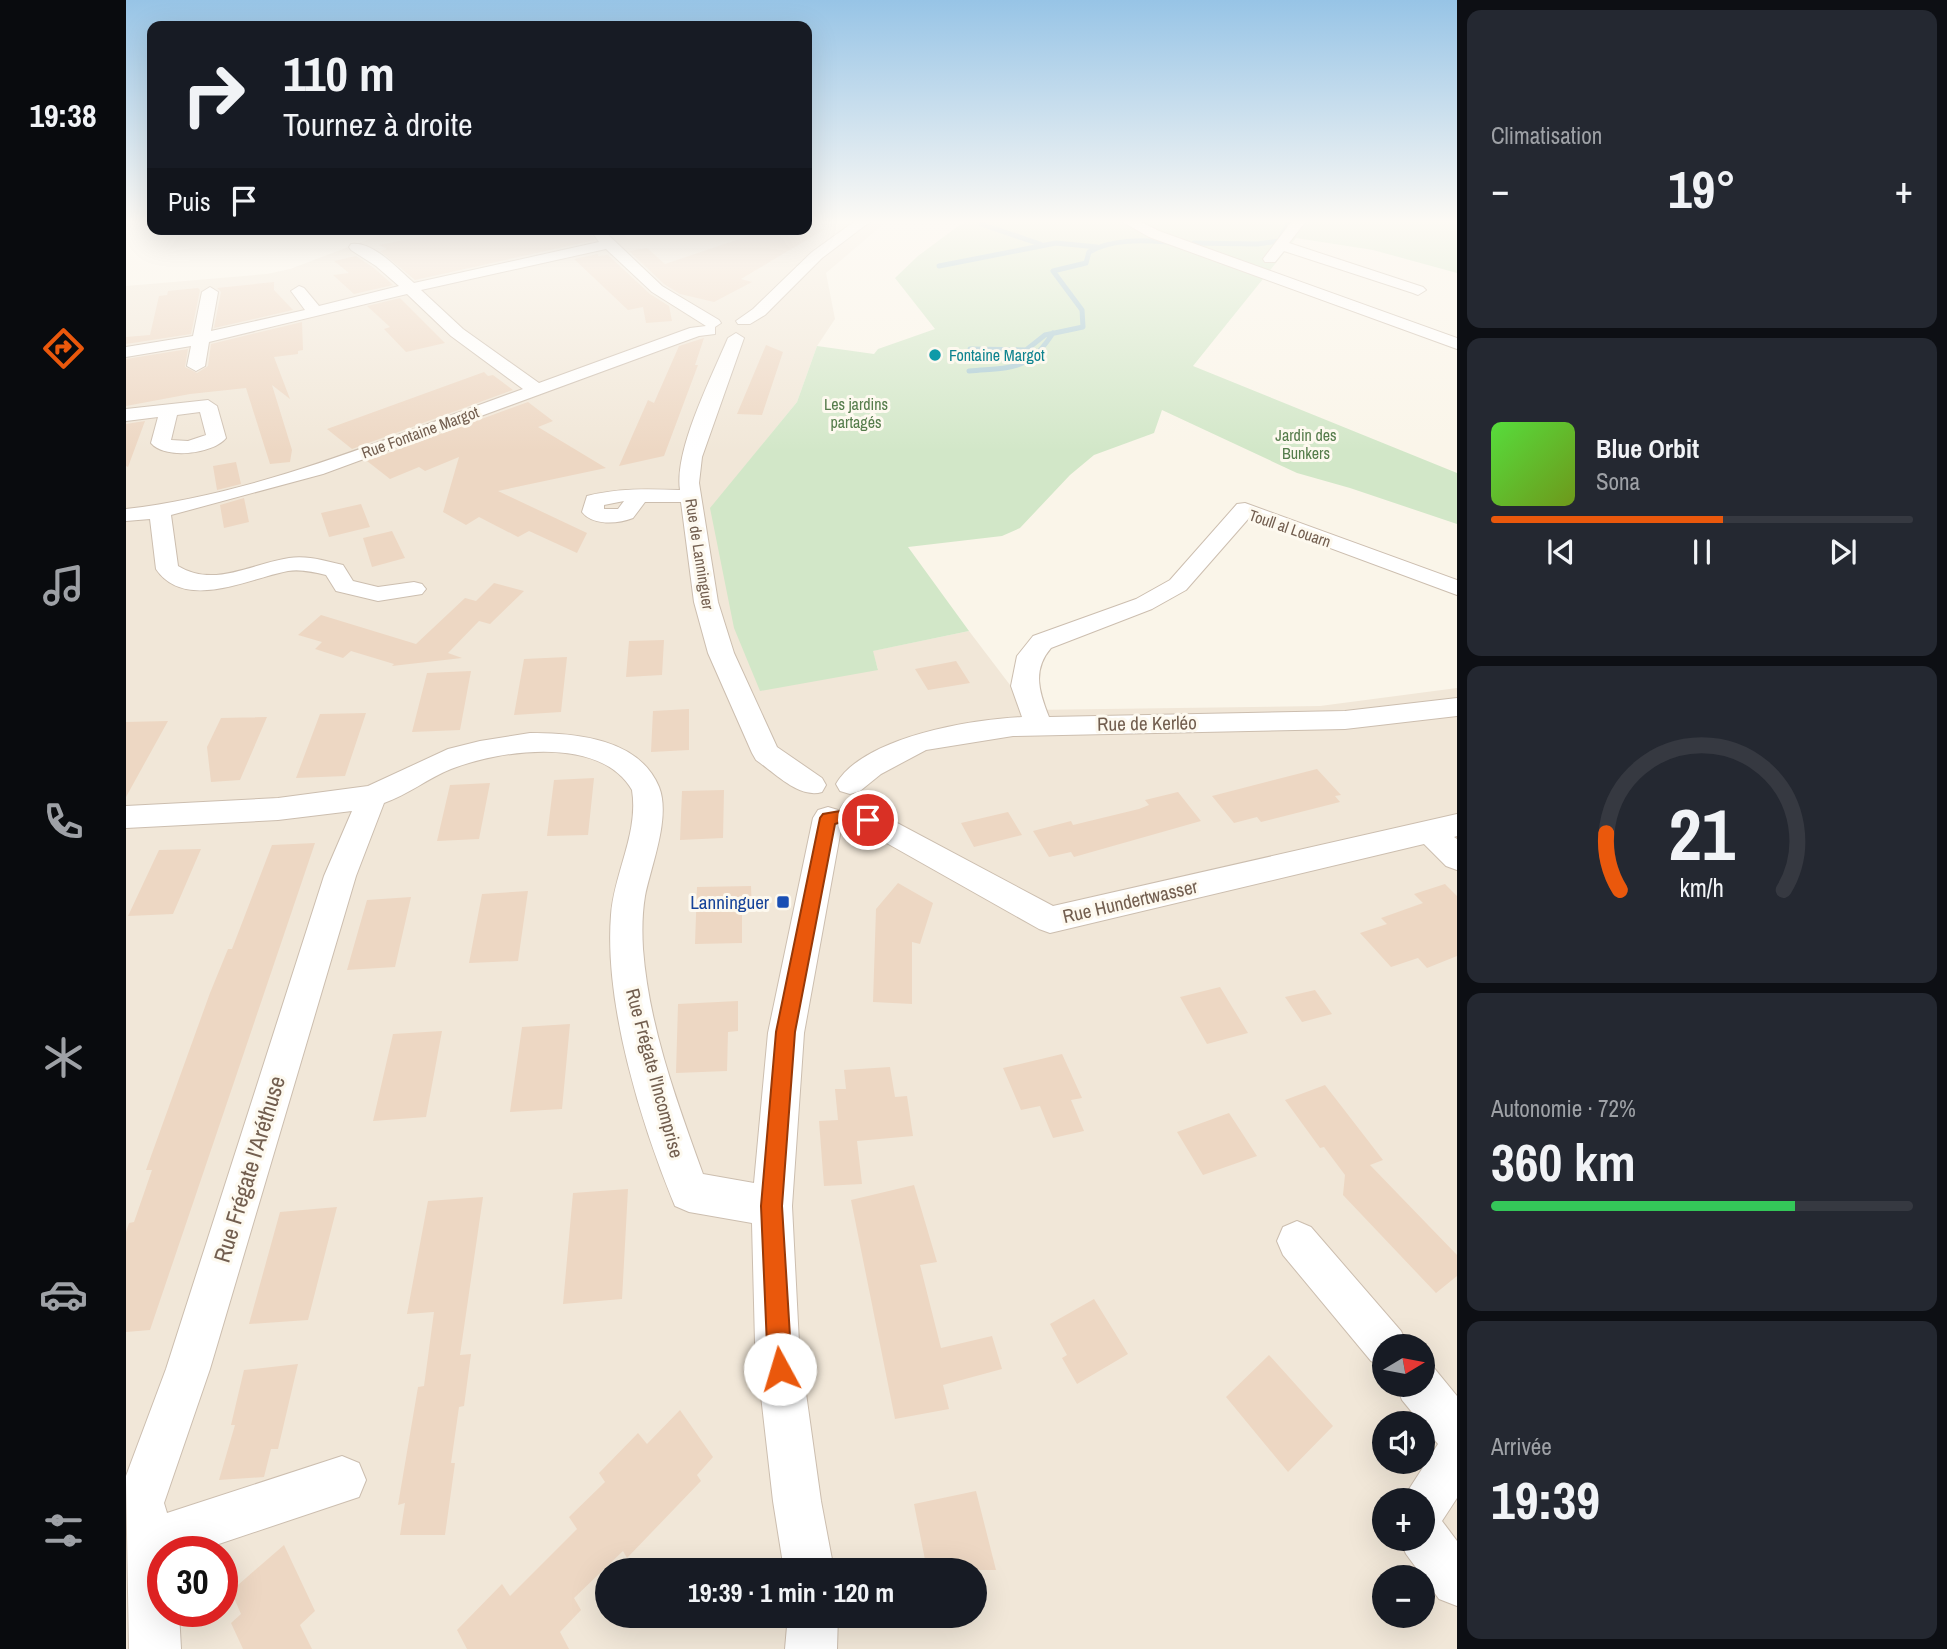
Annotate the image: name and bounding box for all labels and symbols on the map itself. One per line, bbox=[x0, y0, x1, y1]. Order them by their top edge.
place label: Fontaine Margot bbox=[949, 344, 1045, 366]
marker: Fontaine Margot bbox=[927, 347, 943, 363]
park label: Les jardins partagés bbox=[824, 393, 888, 433]
street label: Rue Fontaine Margot bbox=[358, 400, 482, 463]
park label: Jardin des Bunkers bbox=[1275, 424, 1337, 464]
street label: Rue de Lanninguer bbox=[680, 497, 720, 612]
street label: Toull al Louarn bbox=[1246, 504, 1334, 552]
street label: Rue de Kerléo bbox=[1097, 709, 1197, 737]
pin bbox=[838, 790, 898, 850]
street label: Rue Hundertwasser bbox=[1060, 873, 1201, 929]
place label: Lanninguer bbox=[690, 889, 770, 915]
marker: Lanninguer bbox=[775, 894, 791, 910]
street label: Rue Frégate l'Incomprise bbox=[620, 985, 690, 1161]
street label: Rue Frégate l'Aréthuse bbox=[206, 1072, 292, 1266]
position arrow bbox=[743, 1332, 817, 1406]
north arrow bbox=[1372, 1334, 1435, 1396]
speed limit sign: 30 bbox=[147, 1536, 238, 1627]

